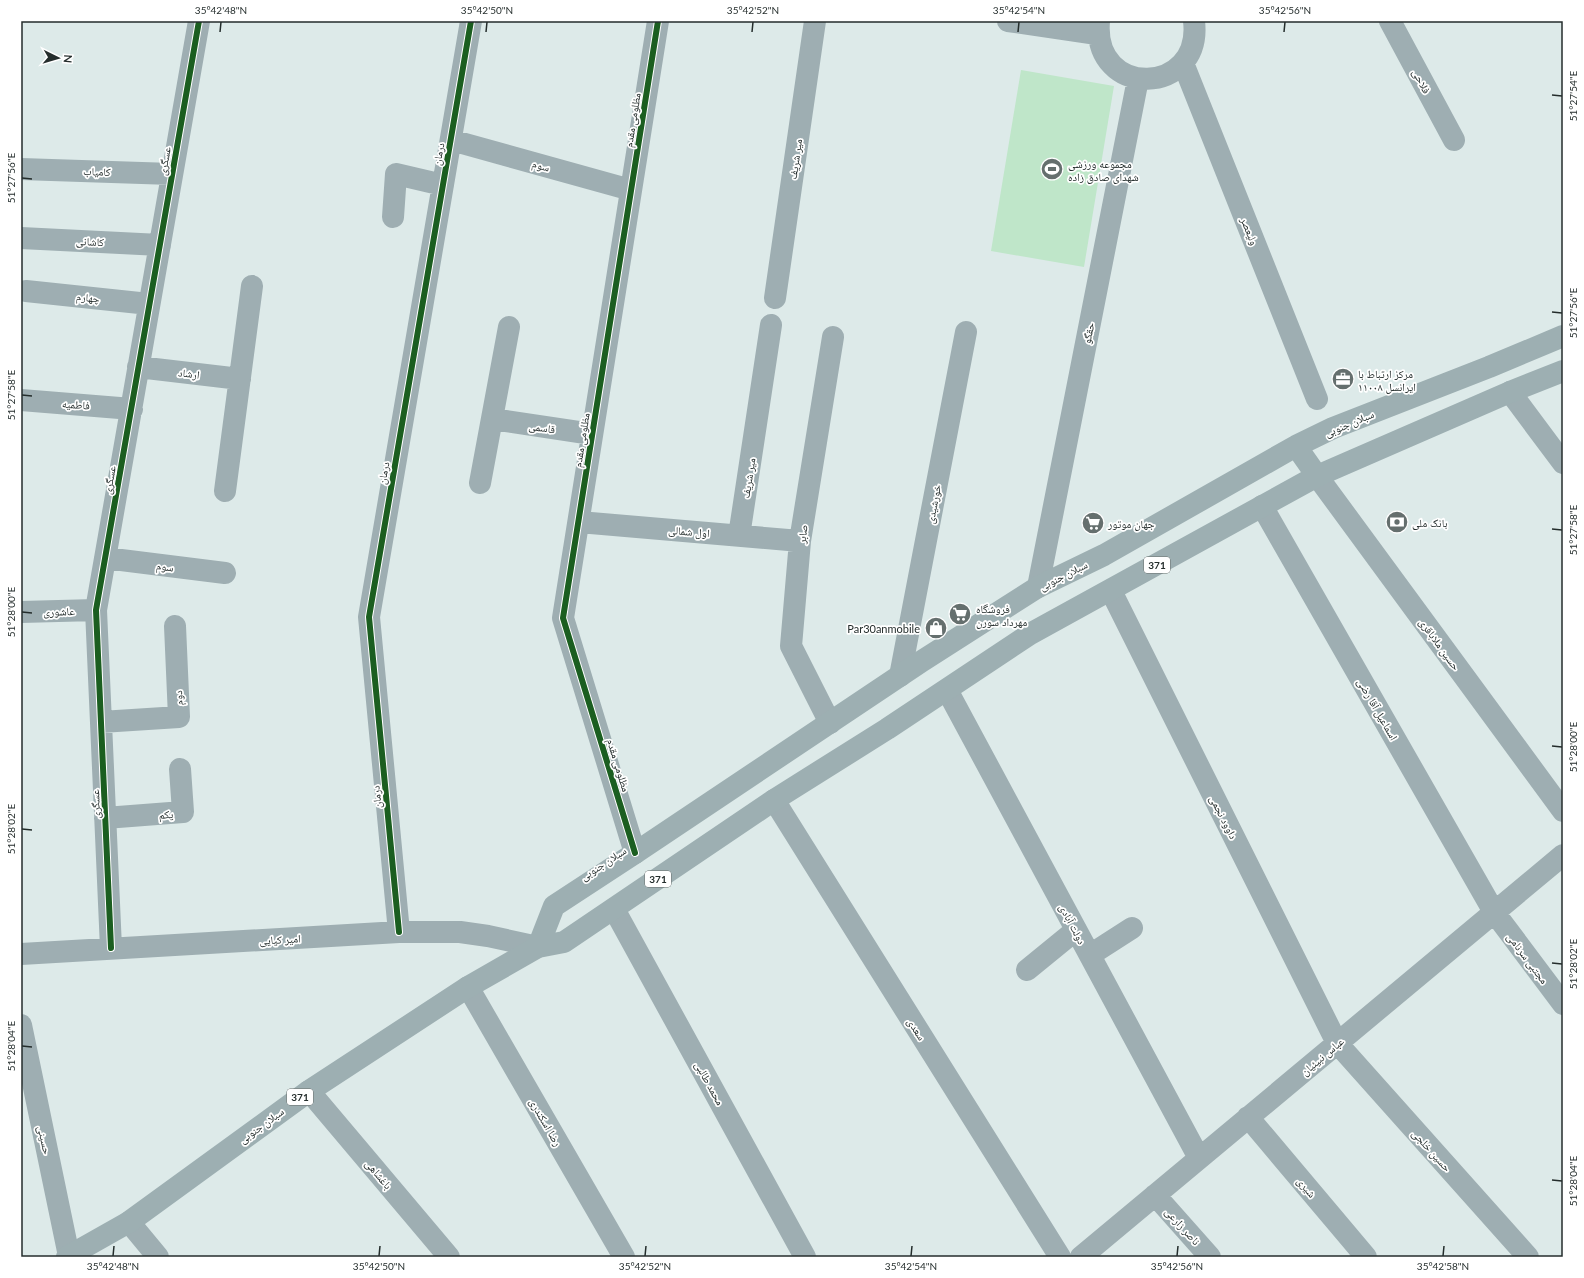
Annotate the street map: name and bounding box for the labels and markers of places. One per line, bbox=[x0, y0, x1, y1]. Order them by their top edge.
sports icon: مجموعه ورزشی شهدای صادق زاده bbox=[1039, 156, 1065, 182]
place label: مجموعه ورزشی شهدای صادق زاده bbox=[1068, 157, 1139, 184]
office icon: مرکز ارتباط با ایرانسل ۱۱۰۰۸ bbox=[1330, 366, 1356, 392]
place label: مرکز ارتباط با ایرانسل ۱۱۰۰۸ bbox=[1358, 367, 1416, 394]
bank icon: بانک ملی bbox=[1384, 509, 1410, 535]
supermarket icon: جهان موتور bbox=[1080, 510, 1106, 536]
place label: بانک ملی bbox=[1412, 516, 1447, 530]
place label: جهان موتور bbox=[1107, 517, 1155, 531]
supermarket icon: فروشگاه مهرداد سورن bbox=[947, 601, 973, 627]
place label: فروشگاه مهرداد سورن bbox=[976, 602, 1027, 629]
shop icon: Par30anmobile bbox=[923, 615, 949, 641]
place label: Par30anmobile bbox=[847, 622, 920, 635]

